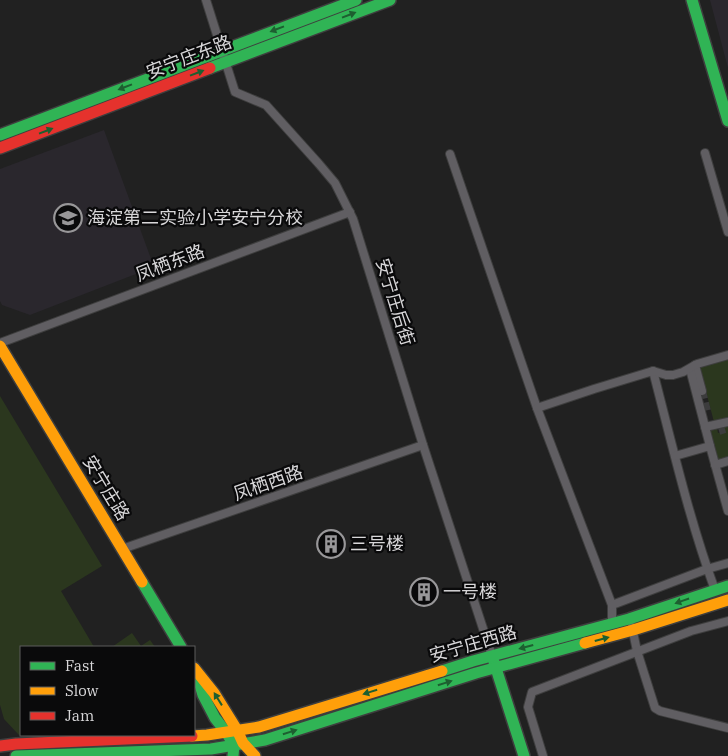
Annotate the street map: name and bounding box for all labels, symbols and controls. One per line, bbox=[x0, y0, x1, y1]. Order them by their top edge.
one-way arrow bbox=[342, 11, 357, 18]
one-way arrow bbox=[270, 26, 284, 34]
street label: 安宁庄东路 bbox=[143, 30, 235, 83]
one-way arrow bbox=[190, 68, 204, 76]
one-way arrow bbox=[117, 83, 132, 91]
one-way arrow bbox=[38, 127, 53, 134]
school or university icon: 海淀第二实验小学安宁分校 bbox=[53, 203, 83, 233]
place label: 海淀第二实验小学安宁分校 bbox=[87, 206, 303, 229]
street label: 凤栖东路 bbox=[132, 239, 208, 286]
street label: 安宁庄后街 bbox=[371, 255, 420, 348]
street label: 安宁庄路 bbox=[78, 451, 135, 525]
street label: 凤栖西路 bbox=[230, 460, 306, 505]
building icon: 三号楼 bbox=[316, 529, 346, 559]
place label: 三号楼 bbox=[350, 532, 404, 555]
building icon: 一号楼 bbox=[409, 577, 439, 607]
place label: 一号楼 bbox=[443, 580, 497, 603]
one-way arrow bbox=[674, 597, 689, 605]
street label: 安宁庄西路 bbox=[426, 620, 519, 667]
one-way arrow bbox=[594, 634, 609, 642]
one-way arrow bbox=[518, 643, 533, 651]
legend bbox=[20, 646, 195, 736]
text: Fast bbox=[65, 656, 95, 675]
one-way arrow bbox=[438, 678, 453, 686]
text: Slow bbox=[65, 681, 99, 700]
one-way arrow bbox=[362, 689, 377, 697]
one-way arrow bbox=[214, 693, 223, 706]
text: Jam bbox=[65, 706, 94, 725]
one-way arrow bbox=[283, 727, 298, 735]

